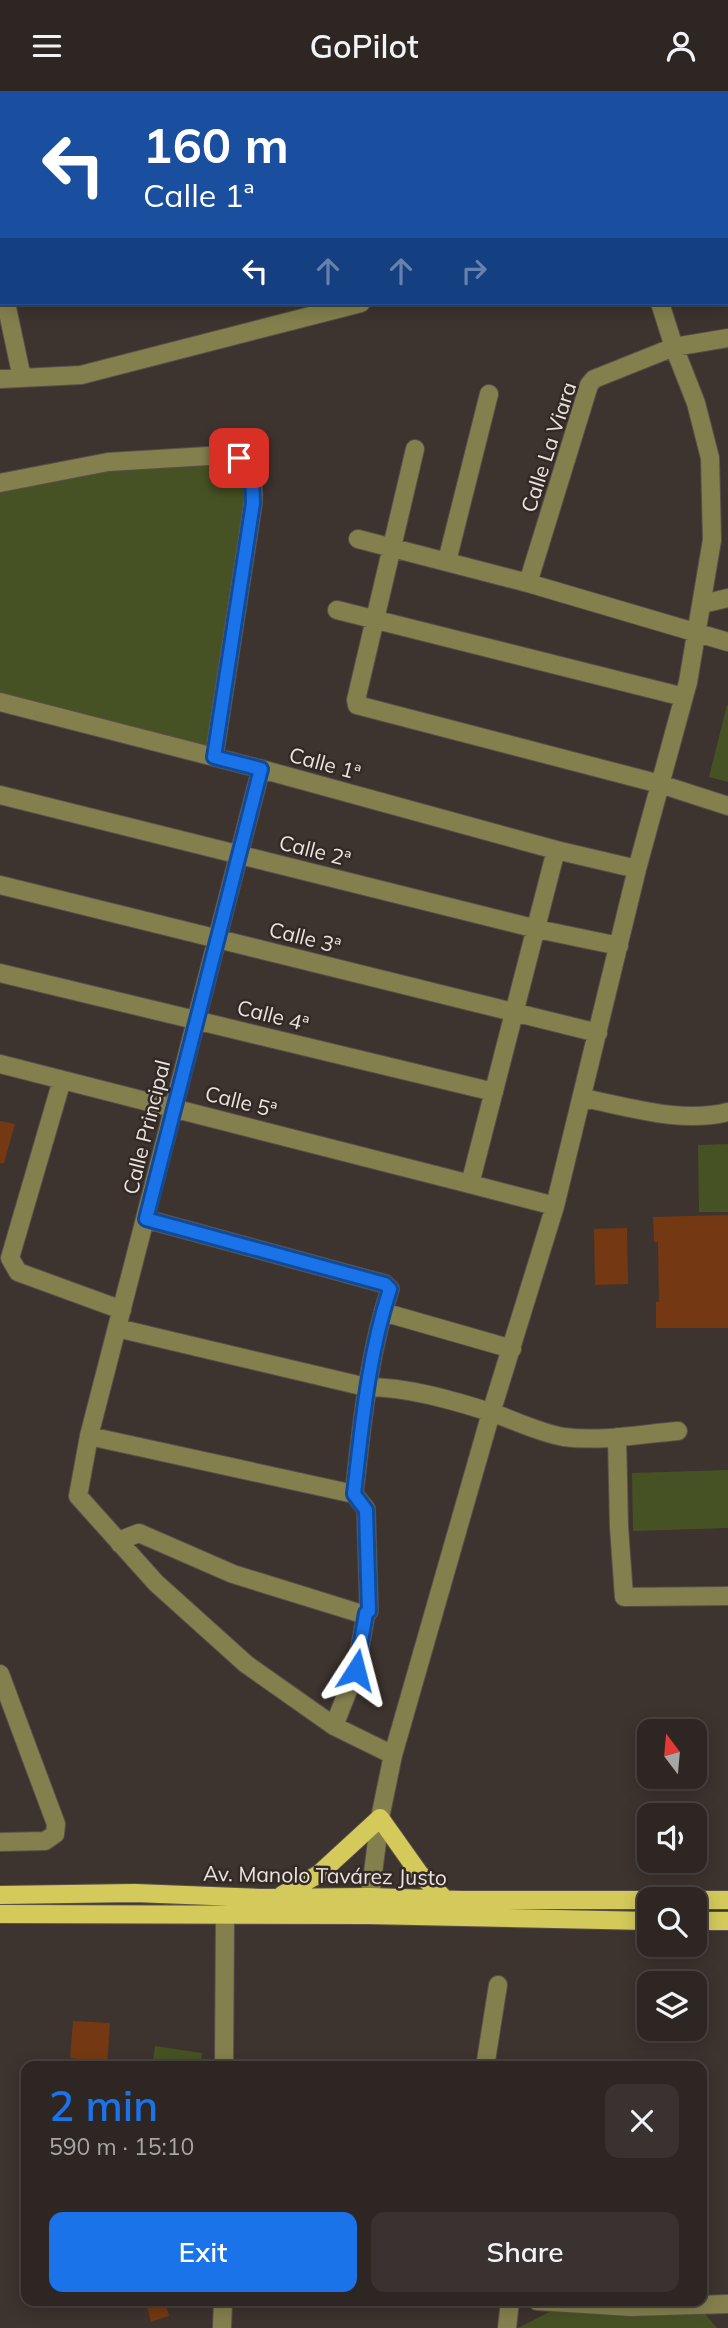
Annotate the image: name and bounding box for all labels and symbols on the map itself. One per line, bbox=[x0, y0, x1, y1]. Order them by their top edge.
street label: Calle La Viara bbox=[515, 379, 581, 515]
pin bbox=[209, 428, 269, 488]
street label: Calle 1ª bbox=[286, 741, 364, 785]
street label: Calle 2ª bbox=[276, 829, 354, 871]
street label: Calle 3ª bbox=[266, 916, 344, 958]
street label: Calle 4ª bbox=[234, 994, 312, 1036]
street label: Calle Principal bbox=[117, 1057, 175, 1197]
street label: Calle 5ª bbox=[202, 1080, 280, 1122]
position arrow bbox=[319, 1633, 393, 1707]
north arrow bbox=[637, 1719, 707, 1789]
street label: Av. Manolo Tavárez Justo bbox=[203, 1860, 447, 1890]

